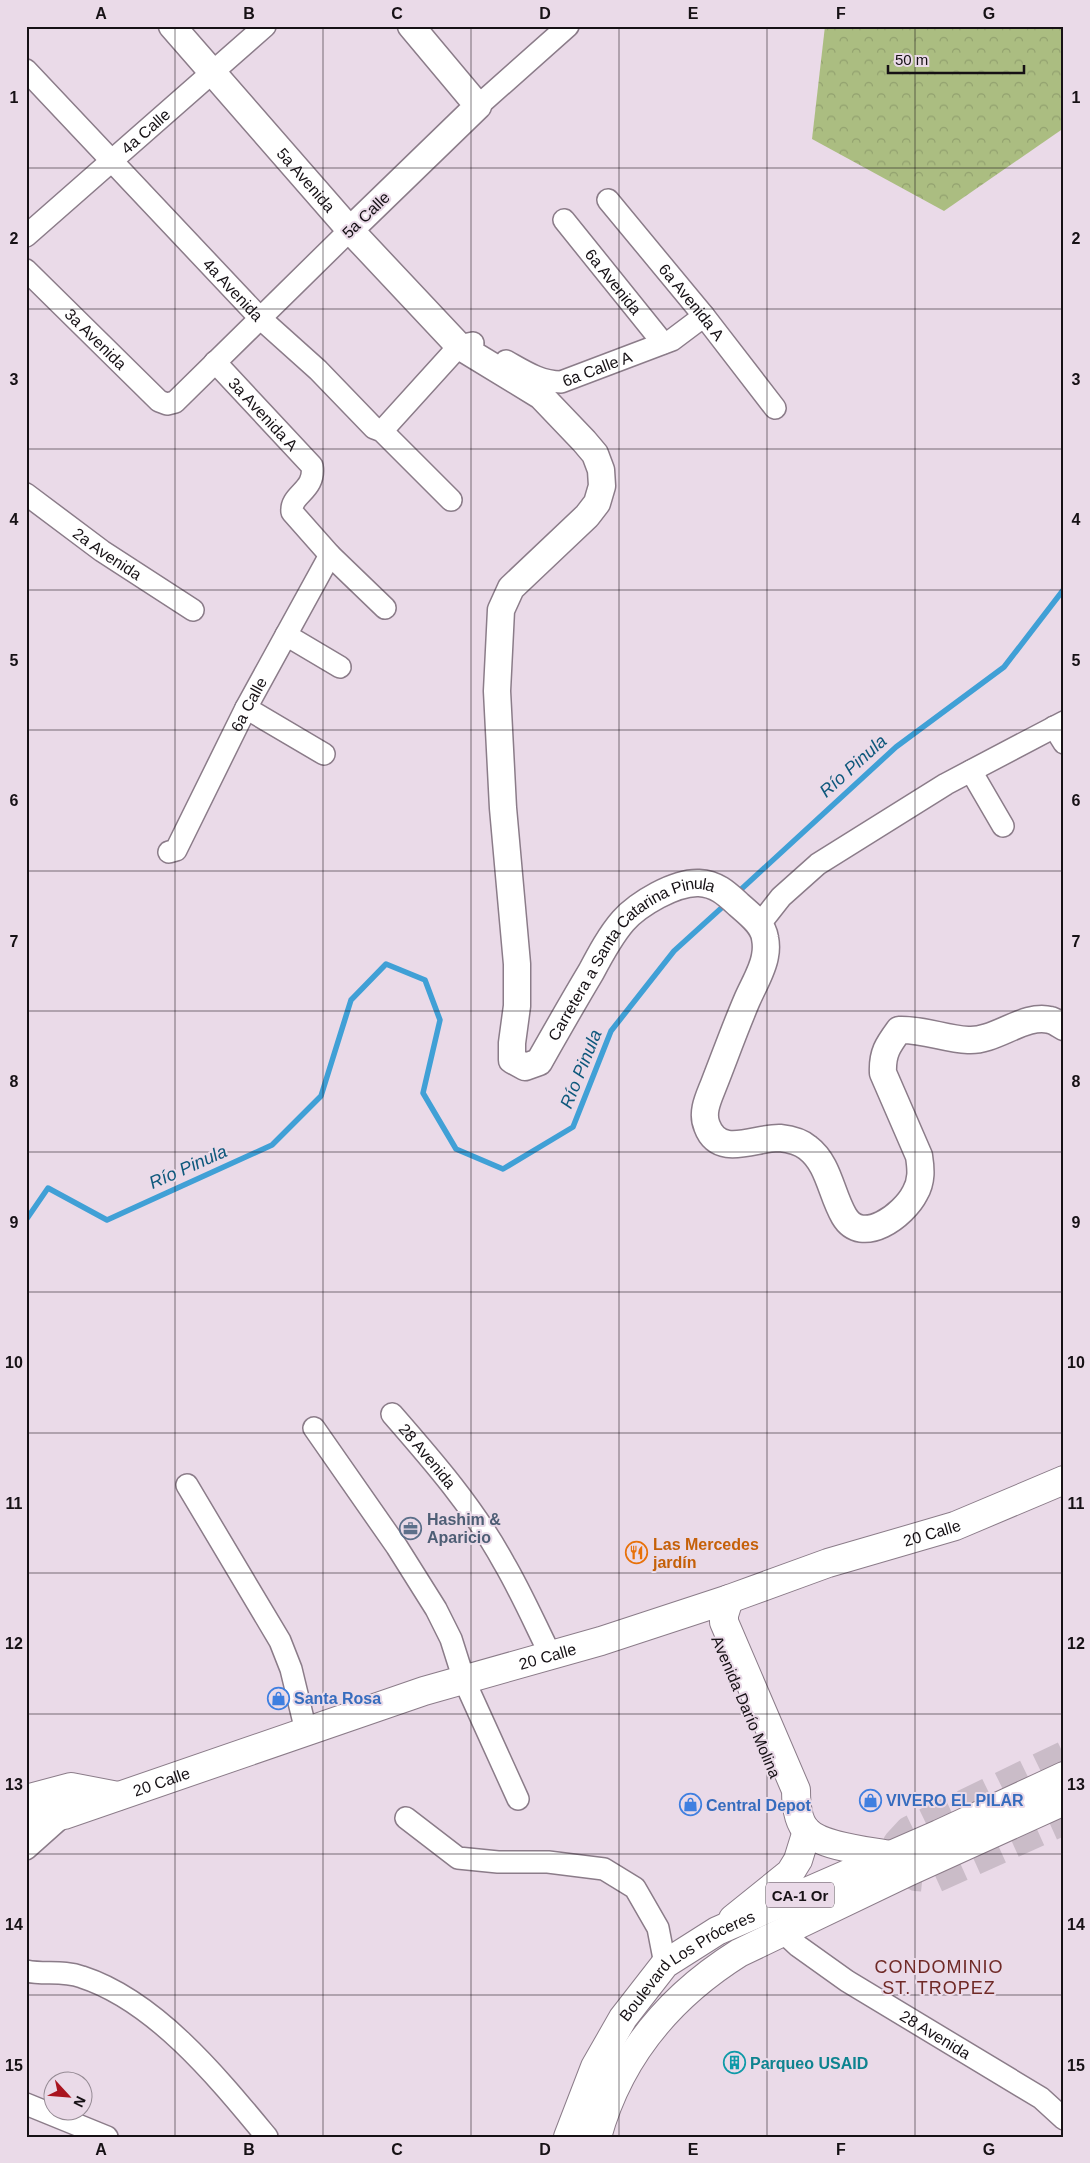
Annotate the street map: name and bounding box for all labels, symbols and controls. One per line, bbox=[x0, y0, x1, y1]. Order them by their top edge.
text: A bbox=[95, 5, 107, 22]
text: B bbox=[243, 5, 255, 22]
text: C bbox=[391, 5, 403, 22]
text: D bbox=[539, 5, 551, 22]
text: E bbox=[688, 5, 699, 22]
text: F bbox=[836, 5, 846, 22]
text: G bbox=[983, 5, 995, 22]
scale bar bbox=[888, 42, 1024, 74]
text: 50 m bbox=[895, 51, 928, 68]
text: 1 bbox=[10, 89, 19, 106]
text: 1 bbox=[1072, 89, 1081, 106]
street label: 4a Calle bbox=[118, 105, 173, 157]
street label: 5a Avenida bbox=[274, 144, 339, 215]
street label: 5a Calle bbox=[339, 188, 393, 242]
text: 2 bbox=[10, 230, 19, 247]
text: 2 bbox=[1072, 230, 1081, 247]
street label: 6a Avenida bbox=[582, 245, 645, 318]
street label: 4a Avenida bbox=[200, 255, 267, 324]
street label: 6a Avenida A bbox=[656, 260, 728, 344]
street label: 3a Avenida bbox=[62, 305, 130, 373]
street label: 6a Calle A bbox=[560, 347, 634, 389]
text: 3 bbox=[10, 371, 19, 388]
text: 3 bbox=[1072, 371, 1081, 388]
street label: 3a Avenida A bbox=[225, 374, 302, 454]
text: 4 bbox=[10, 511, 19, 528]
text: 4 bbox=[1072, 511, 1081, 528]
street label: 2a Avenida bbox=[70, 524, 145, 583]
text: 5 bbox=[10, 652, 19, 669]
text: 5 bbox=[1072, 652, 1081, 669]
street label: 6a Calle bbox=[227, 674, 270, 734]
water label: Río Pinula bbox=[815, 731, 891, 801]
text: 6 bbox=[10, 792, 19, 809]
text: 6 bbox=[1072, 792, 1081, 809]
street label: Carretera a Santa Catarina Pinula bbox=[545, 874, 718, 1043]
text: 7 bbox=[10, 933, 19, 950]
text: 7 bbox=[1072, 933, 1081, 950]
water label: Río Pinula bbox=[556, 1027, 606, 1111]
text: 8 bbox=[10, 1073, 19, 1090]
text: 8 bbox=[1072, 1073, 1081, 1090]
water label: Río Pinula bbox=[146, 1141, 230, 1193]
text: 9 bbox=[10, 1214, 19, 1231]
text: 9 bbox=[1072, 1214, 1081, 1231]
text: 10 bbox=[5, 1354, 23, 1371]
text: 10 bbox=[1067, 1354, 1085, 1371]
street label: 28 Avenida bbox=[396, 1420, 460, 1492]
text: 11 bbox=[6, 1495, 23, 1512]
text: 11 bbox=[1068, 1495, 1085, 1512]
place label: Hashim & Aparicio bbox=[427, 1511, 501, 1546]
office icon: Hashim & Aparicio bbox=[399, 1516, 423, 1540]
street label: 20 Calle bbox=[901, 1516, 963, 1549]
place label: Las Mercedes jardín bbox=[652, 1536, 759, 1571]
restaurant icon: Las Mercedes jardín bbox=[625, 1541, 649, 1565]
street label: Avenida Darío Molina bbox=[708, 1633, 784, 1781]
text: 12 bbox=[5, 1635, 23, 1652]
text: 12 bbox=[1067, 1635, 1085, 1652]
street label: 20 Calle bbox=[517, 1640, 578, 1672]
shop icon: Santa Rosa bbox=[266, 1686, 290, 1710]
place label: Santa Rosa bbox=[294, 1690, 381, 1707]
street label: 20 Calle bbox=[131, 1764, 192, 1799]
text: 13 bbox=[5, 1776, 23, 1793]
text: 13 bbox=[1067, 1776, 1085, 1793]
shop icon: VIVERO EL PILAR bbox=[858, 1788, 882, 1812]
place label: VIVERO EL PILAR bbox=[886, 1792, 1024, 1809]
shop icon: Central Depot bbox=[678, 1793, 702, 1817]
place label: Central Depot bbox=[706, 1797, 812, 1814]
road number: CA-1 Or bbox=[766, 1882, 834, 1908]
street label: Boulevard Los Próceres bbox=[616, 1907, 757, 2024]
text: 14 bbox=[5, 1916, 23, 1933]
text: 14 bbox=[1067, 1916, 1085, 1933]
district label: CONDOMINIO ST. TROPEZ bbox=[875, 1957, 1004, 1998]
street label: 28 Avenida bbox=[897, 2007, 974, 2062]
building icon: Parqueo USAID bbox=[722, 2051, 746, 2075]
place label: Parqueo USAID bbox=[750, 2055, 868, 2072]
text: 15 bbox=[5, 2057, 23, 2074]
text: 15 bbox=[1067, 2057, 1085, 2074]
north arrow bbox=[42, 2070, 92, 2120]
text: N bbox=[70, 2094, 89, 2110]
text: A bbox=[95, 2141, 107, 2158]
text: B bbox=[243, 2141, 255, 2158]
text: C bbox=[391, 2141, 403, 2158]
text: D bbox=[539, 2141, 551, 2158]
text: E bbox=[688, 2141, 699, 2158]
text: F bbox=[836, 2141, 846, 2158]
text: G bbox=[983, 2141, 995, 2158]

